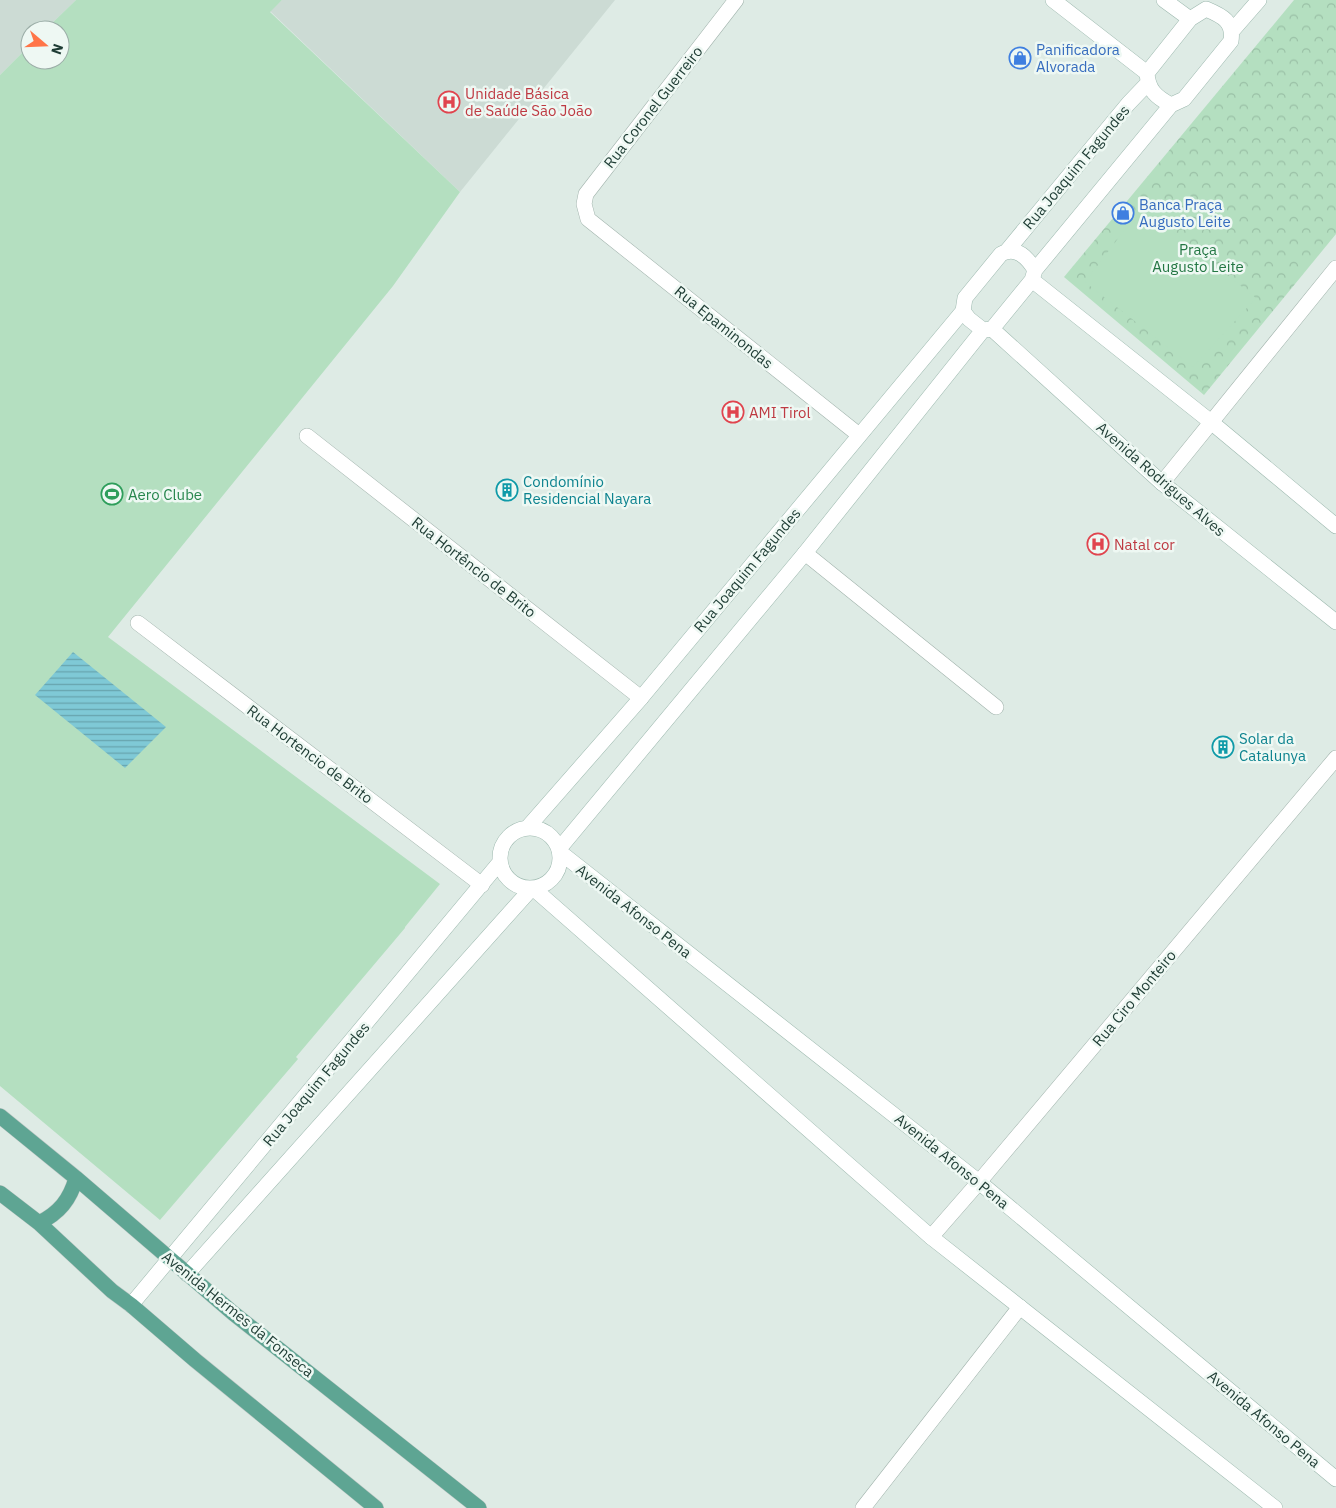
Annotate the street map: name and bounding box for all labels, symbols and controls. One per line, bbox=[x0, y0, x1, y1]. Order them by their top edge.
north arrow bbox=[20, 20, 70, 70]
place label: Panificadora Alvorada bbox=[1036, 40, 1120, 76]
text: N bbox=[47, 42, 67, 57]
street label: Rua Coronel Guerreiro bbox=[599, 42, 707, 172]
shop icon: Panificadora Alvorada bbox=[1008, 46, 1032, 70]
place label: Unidade Básica de Saúde São João bbox=[465, 84, 592, 120]
hospital icon: Unidade Básica de Saúde São João bbox=[437, 90, 461, 114]
street label: Rua Joaquim Fagundes bbox=[1018, 101, 1134, 233]
place label: Banca Praça Augusto Leite bbox=[1139, 195, 1231, 231]
shop icon: Banca Praça Augusto Leite bbox=[1111, 201, 1135, 225]
park label: Praça Augusto Leite bbox=[1152, 240, 1244, 276]
street label: Rua Epaminondas bbox=[671, 281, 777, 373]
hospital icon: AMI Tirol bbox=[721, 400, 745, 424]
place label: AMI Tirol bbox=[749, 403, 811, 422]
street label: Avenida Rodrigues Alves bbox=[1093, 418, 1229, 540]
place label: Condomínio Residencial Nayara bbox=[523, 472, 651, 508]
building icon: Condomínio Residencial Nayara bbox=[495, 478, 519, 502]
sports icon: Aero Clube bbox=[100, 482, 124, 506]
place label: Aero Clube bbox=[128, 485, 202, 504]
street label: Rua Joaquim Fagundes bbox=[689, 504, 805, 636]
street label: Rua Hortêncio de Brito bbox=[408, 513, 540, 621]
hospital icon: Natal cor bbox=[1086, 532, 1110, 556]
place label: Natal cor bbox=[1114, 535, 1175, 554]
street label: Rua Hortencio de Brito bbox=[243, 701, 377, 807]
place label: Solar da Catalunya bbox=[1239, 729, 1306, 765]
building icon: Solar da Catalunya bbox=[1211, 735, 1235, 759]
street label: Avenida Afonso Pena bbox=[572, 860, 696, 962]
street label: Rua Ciro Monteiro bbox=[1088, 946, 1180, 1050]
street label: Rua Joaquim Fagundes bbox=[258, 1018, 374, 1150]
street label: Avenida Afonso Pena bbox=[891, 1109, 1013, 1213]
street label: Avenida Hermes da Fonseca bbox=[158, 1247, 318, 1381]
street label: Avenida Afonso Pena bbox=[1204, 1366, 1324, 1472]

